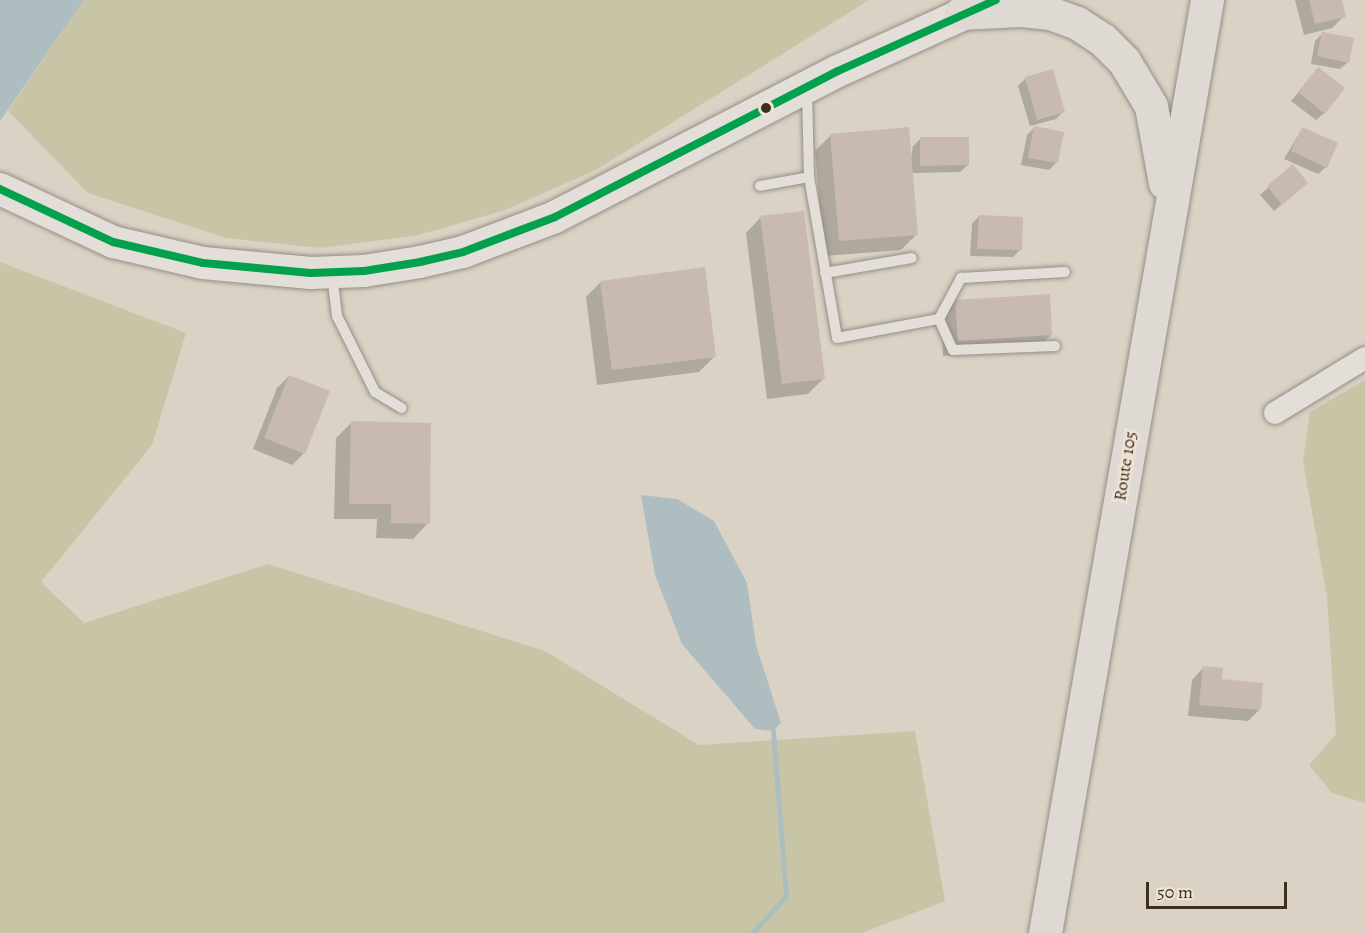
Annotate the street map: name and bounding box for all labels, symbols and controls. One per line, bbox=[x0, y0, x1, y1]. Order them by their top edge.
unlabelled marker bbox=[760, 102, 772, 114]
street label: Route 105 bbox=[1109, 430, 1141, 502]
scale bar bbox=[1149, 870, 1290, 908]
text: 50 m bbox=[1157, 880, 1193, 904]

